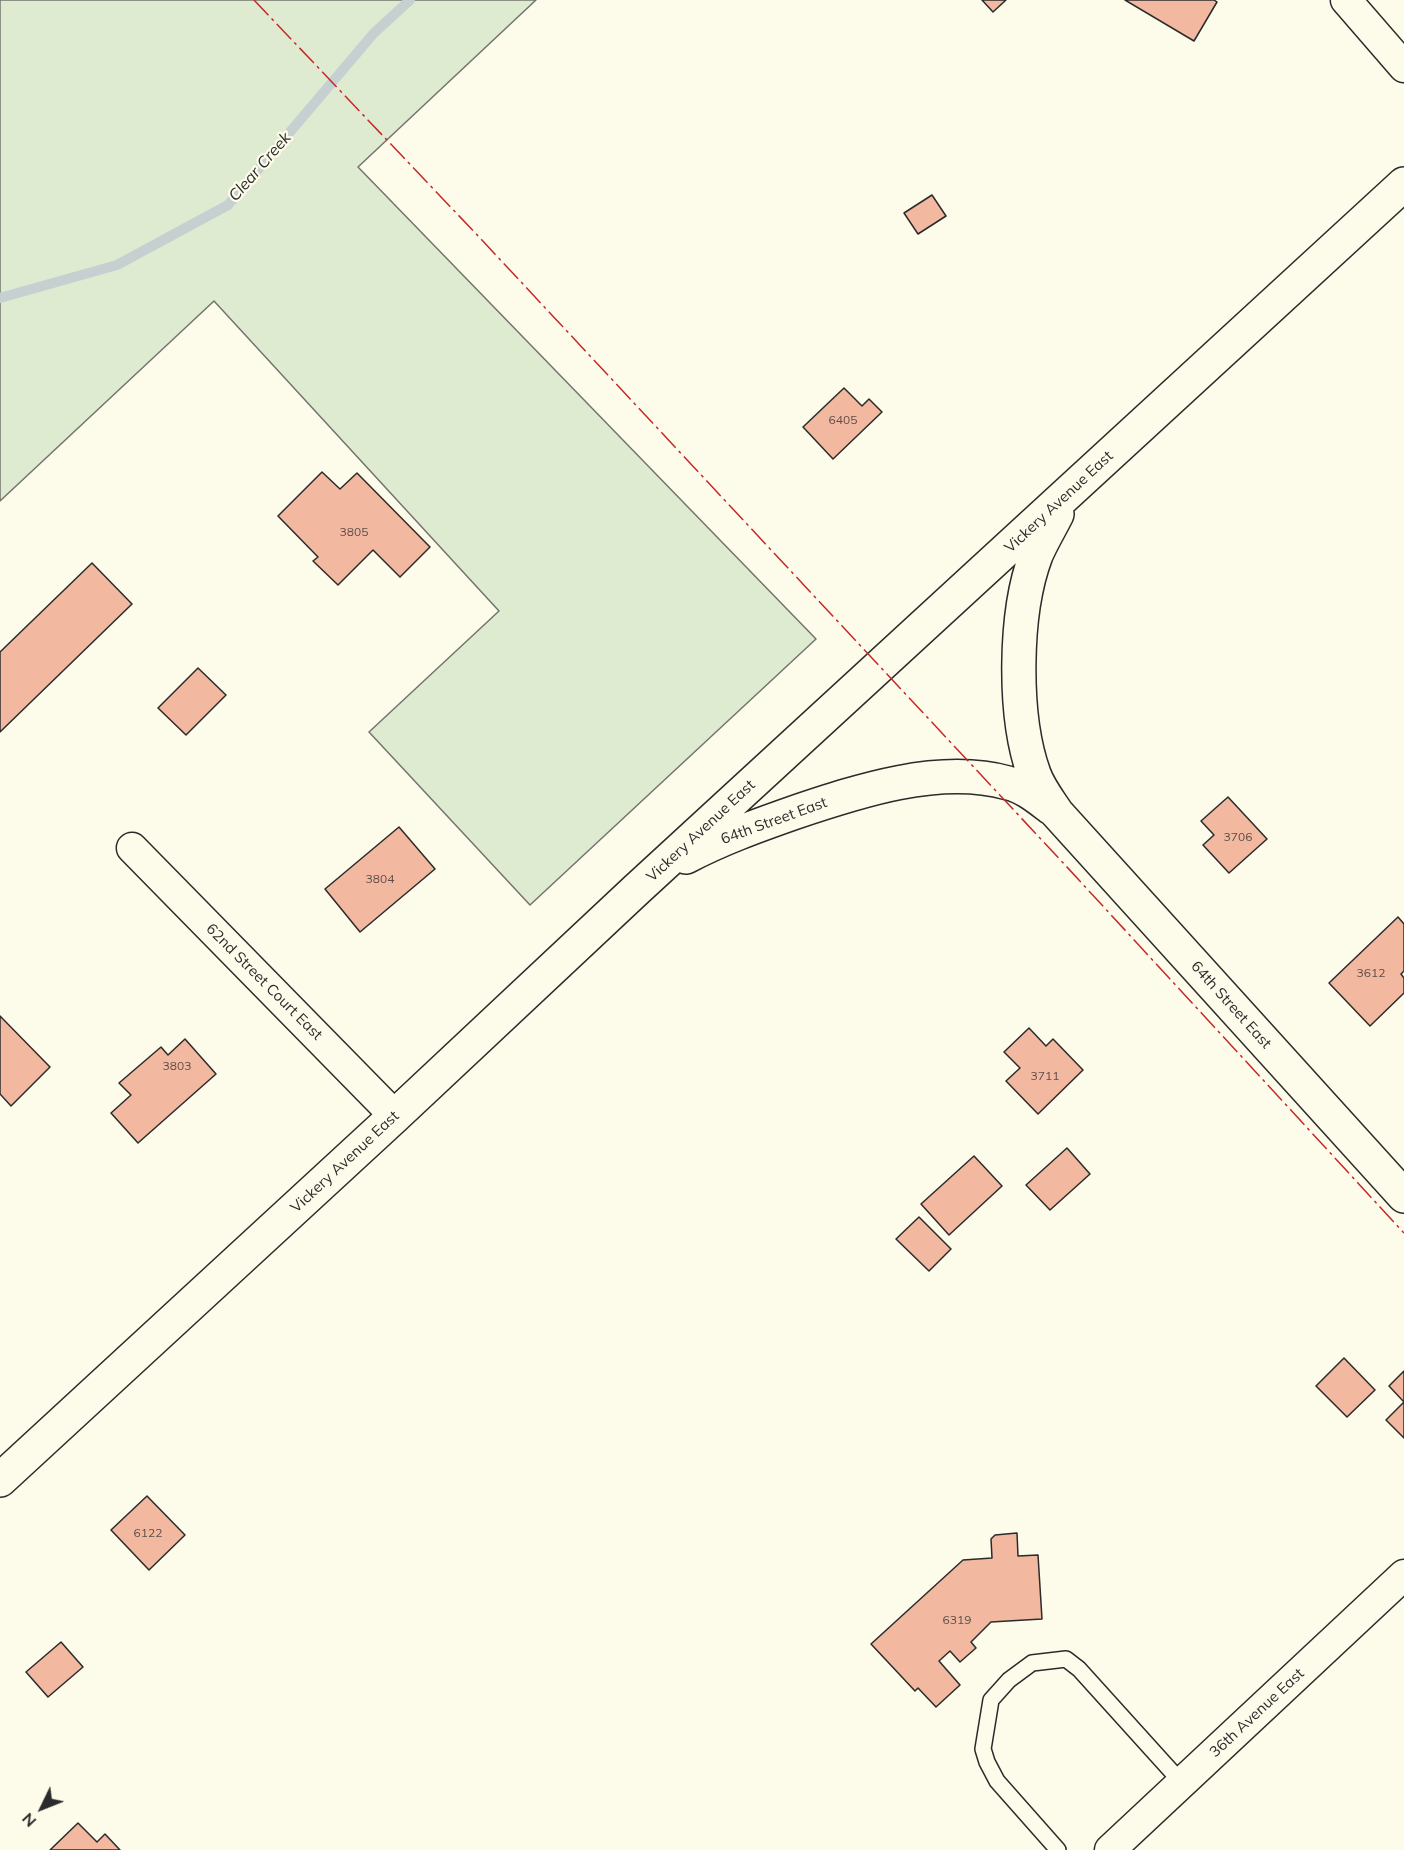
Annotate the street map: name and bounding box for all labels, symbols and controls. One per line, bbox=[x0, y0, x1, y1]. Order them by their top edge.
water label: Clear Creek bbox=[225, 128, 295, 206]
house number: 6405 bbox=[829, 413, 857, 427]
street label: Vickery Avenue East bbox=[1001, 447, 1117, 557]
house number: 3805 bbox=[340, 525, 368, 539]
street label: Vickery Avenue East bbox=[643, 776, 759, 886]
street label: 64th Street East bbox=[718, 793, 830, 849]
house number: 3706 bbox=[1224, 830, 1252, 844]
house number: 3804 bbox=[366, 872, 394, 886]
street label: 62nd Street Court East bbox=[202, 920, 326, 1044]
street label: 64th Street East bbox=[1187, 957, 1275, 1053]
house number: 3612 bbox=[1357, 966, 1385, 980]
house number: 3803 bbox=[163, 1059, 191, 1073]
house number: 3711 bbox=[1031, 1069, 1059, 1083]
street label: Vickery Avenue East bbox=[287, 1107, 403, 1217]
house number: 6122 bbox=[134, 1526, 162, 1540]
house number: 6319 bbox=[943, 1613, 971, 1627]
street label: 36th Avenue East bbox=[1206, 1665, 1308, 1761]
north arrow bbox=[12, 1778, 72, 1838]
text: N bbox=[17, 1809, 40, 1832]

